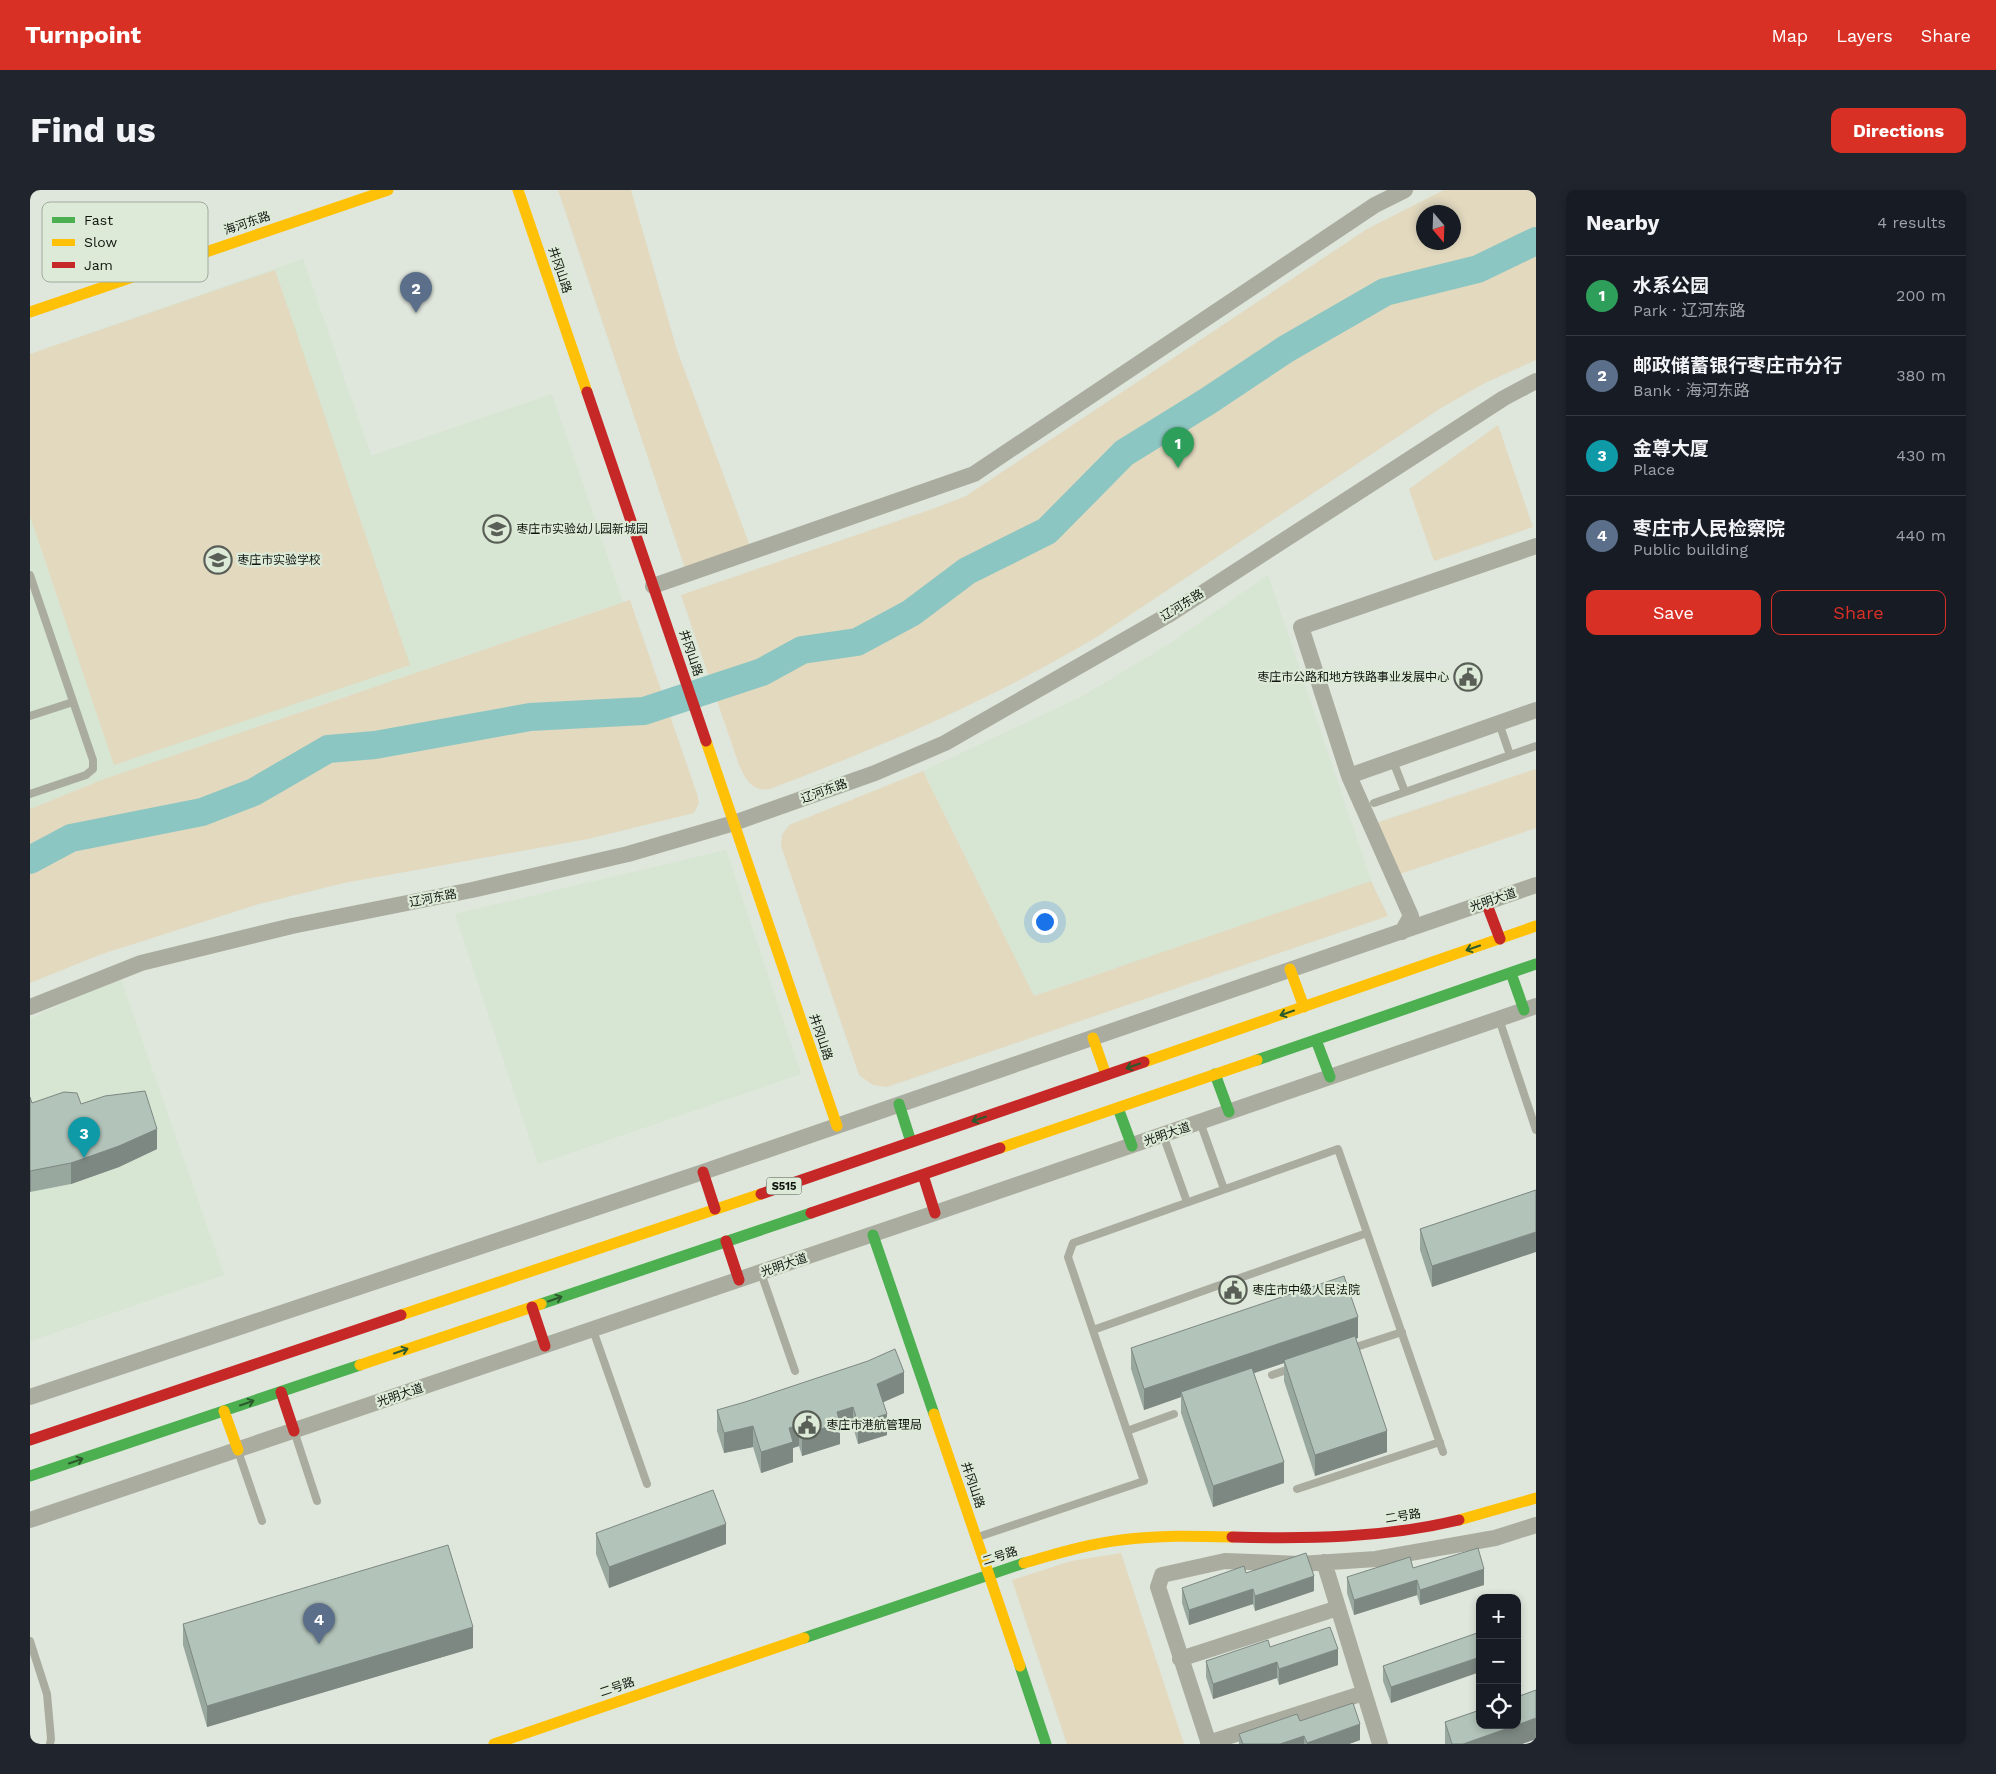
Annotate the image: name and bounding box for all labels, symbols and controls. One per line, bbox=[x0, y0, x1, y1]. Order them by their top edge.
text: Turnpoint bbox=[25, 21, 141, 49]
text: Map bbox=[1771, 25, 1808, 46]
text: Layers bbox=[1836, 25, 1893, 46]
text: Share bbox=[1921, 25, 1971, 46]
button: Directions bbox=[1831, 108, 1966, 153]
text: Find us bbox=[30, 109, 156, 151]
legend bbox=[42, 202, 208, 282]
north arrow bbox=[1416, 205, 1461, 250]
street label: 海河东路 bbox=[222, 209, 272, 237]
text: Nearby bbox=[1586, 210, 1659, 235]
text: Fast bbox=[84, 212, 113, 228]
text: 4 results bbox=[1877, 213, 1946, 232]
text: Slow bbox=[84, 234, 117, 250]
street label: 井冈山路 bbox=[546, 245, 574, 295]
text: Jam bbox=[84, 257, 113, 273]
pin: 2 bbox=[400, 272, 432, 313]
text: 水系公园 bbox=[1633, 274, 1709, 297]
text: 1 bbox=[1599, 286, 1605, 305]
text: 200 m bbox=[1896, 286, 1946, 305]
text: Park · 辽河东路 bbox=[1633, 301, 1746, 320]
text: 邮政储蓄银行枣庄市分行 bbox=[1633, 354, 1842, 377]
text: 2 bbox=[1597, 366, 1607, 385]
text: 380 m bbox=[1896, 366, 1946, 385]
text: Bank · 海河东路 bbox=[1633, 381, 1750, 400]
pin: 1 bbox=[1162, 427, 1194, 468]
text: 金尊大厦 bbox=[1633, 437, 1709, 460]
text: 3 bbox=[1597, 446, 1607, 465]
text: 430 m bbox=[1896, 446, 1946, 465]
text: Place bbox=[1633, 460, 1675, 479]
school or university icon: 枣庄市实验幼儿园新城园 bbox=[482, 514, 512, 544]
text: 枣庄市人民检察院 bbox=[1633, 517, 1785, 540]
place label: 枣庄市实验幼儿园新城园 bbox=[516, 522, 648, 536]
text: 4 bbox=[1597, 526, 1607, 545]
text: 440 m bbox=[1896, 526, 1946, 545]
text: Public building bbox=[1633, 540, 1748, 559]
school or university icon: 枣庄市实验学校 bbox=[203, 545, 233, 575]
place label: 枣庄市实验学校 bbox=[237, 553, 321, 567]
street label: 辽河东路 bbox=[1158, 586, 1206, 624]
button: Save bbox=[1586, 590, 1761, 635]
button: Share bbox=[1771, 590, 1946, 635]
street label: 井冈山路 bbox=[677, 628, 705, 678]
public building icon: 枣庄市公路和地方铁路事业发展中心 bbox=[1453, 662, 1483, 692]
place label: 枣庄市公路和地方铁路事业发展中心 bbox=[1257, 670, 1449, 684]
street label: 辽河东路 bbox=[799, 776, 849, 806]
street label: 光明大道 bbox=[1468, 886, 1518, 914]
street label: 辽河东路 bbox=[408, 887, 458, 909]
your location bbox=[1032, 909, 1058, 935]
one-way arrow bbox=[1466, 944, 1482, 953]
one-way arrow bbox=[1279, 1009, 1295, 1018]
street label: 井冈山路 bbox=[807, 1012, 835, 1062]
one-way arrow bbox=[1125, 1061, 1141, 1071]
one-way arrow bbox=[972, 1114, 988, 1124]
pin: 3 bbox=[68, 1117, 100, 1158]
street label: 光明大道 bbox=[1142, 1120, 1192, 1148]
road number: S515 bbox=[766, 1178, 802, 1194]
street label: 光明大道 bbox=[759, 1251, 809, 1279]
public building icon: 枣庄市中级人民法院 bbox=[1218, 1275, 1248, 1305]
place label: 枣庄市中级人民法院 bbox=[1252, 1283, 1360, 1297]
one-way arrow bbox=[546, 1294, 562, 1303]
one-way arrow bbox=[392, 1346, 408, 1355]
street label: 光明大道 bbox=[375, 1381, 425, 1409]
one-way arrow bbox=[238, 1398, 254, 1407]
public building icon: 枣庄市港航管理局 bbox=[792, 1410, 822, 1440]
place label: 枣庄市港航管理局 bbox=[826, 1418, 922, 1432]
one-way arrow bbox=[68, 1456, 83, 1465]
street label: 井冈山路 bbox=[959, 1460, 987, 1510]
street label: 二号路 bbox=[1384, 1506, 1422, 1526]
street label: 二号路 bbox=[981, 1544, 1019, 1568]
map controls bbox=[1476, 1594, 1521, 1729]
button: + bbox=[1476, 1594, 1521, 1639]
pin: 4 bbox=[303, 1603, 335, 1644]
button: − bbox=[1476, 1639, 1521, 1684]
street label: 二号路 bbox=[598, 1675, 636, 1699]
button: locate bbox=[1476, 1684, 1521, 1729]

